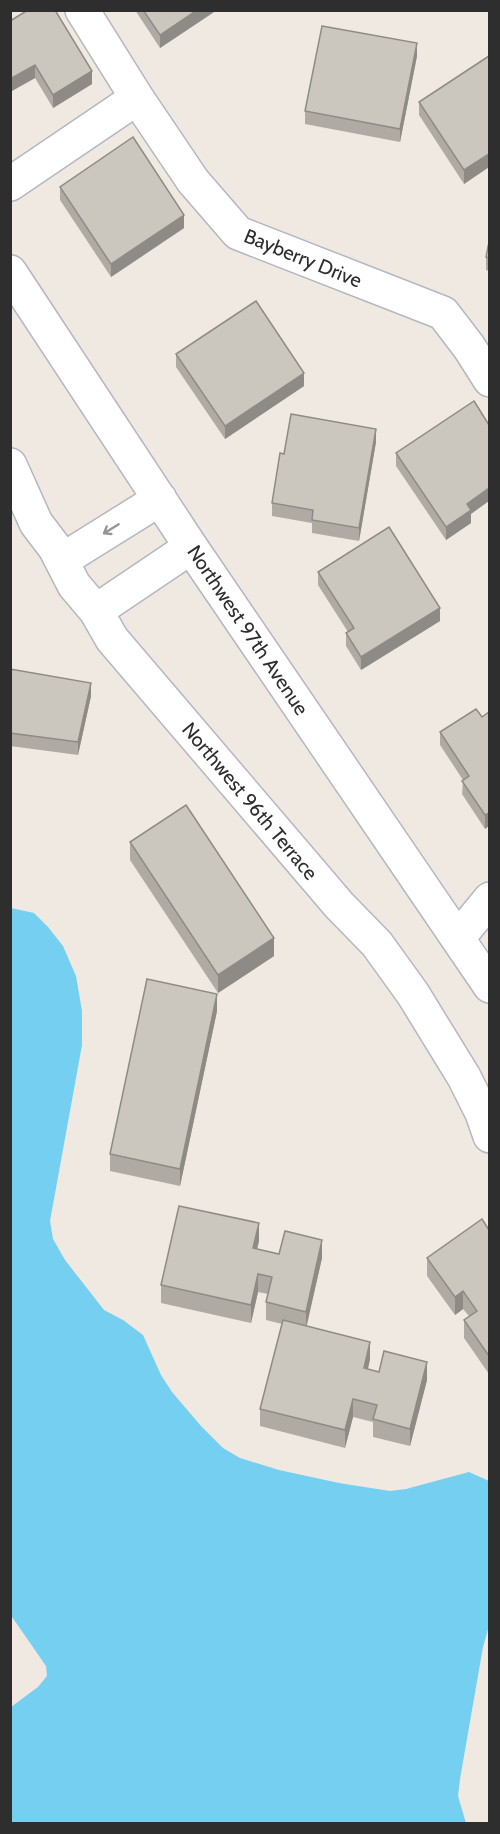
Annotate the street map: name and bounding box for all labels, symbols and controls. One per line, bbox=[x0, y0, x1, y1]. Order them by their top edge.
street label: Bayberry Drive bbox=[241, 224, 365, 292]
one-way arrow bbox=[103, 524, 120, 536]
street label: Northwest 97th Avenue bbox=[182, 541, 314, 719]
street label: Northwest 96th Terrace bbox=[177, 717, 323, 885]

